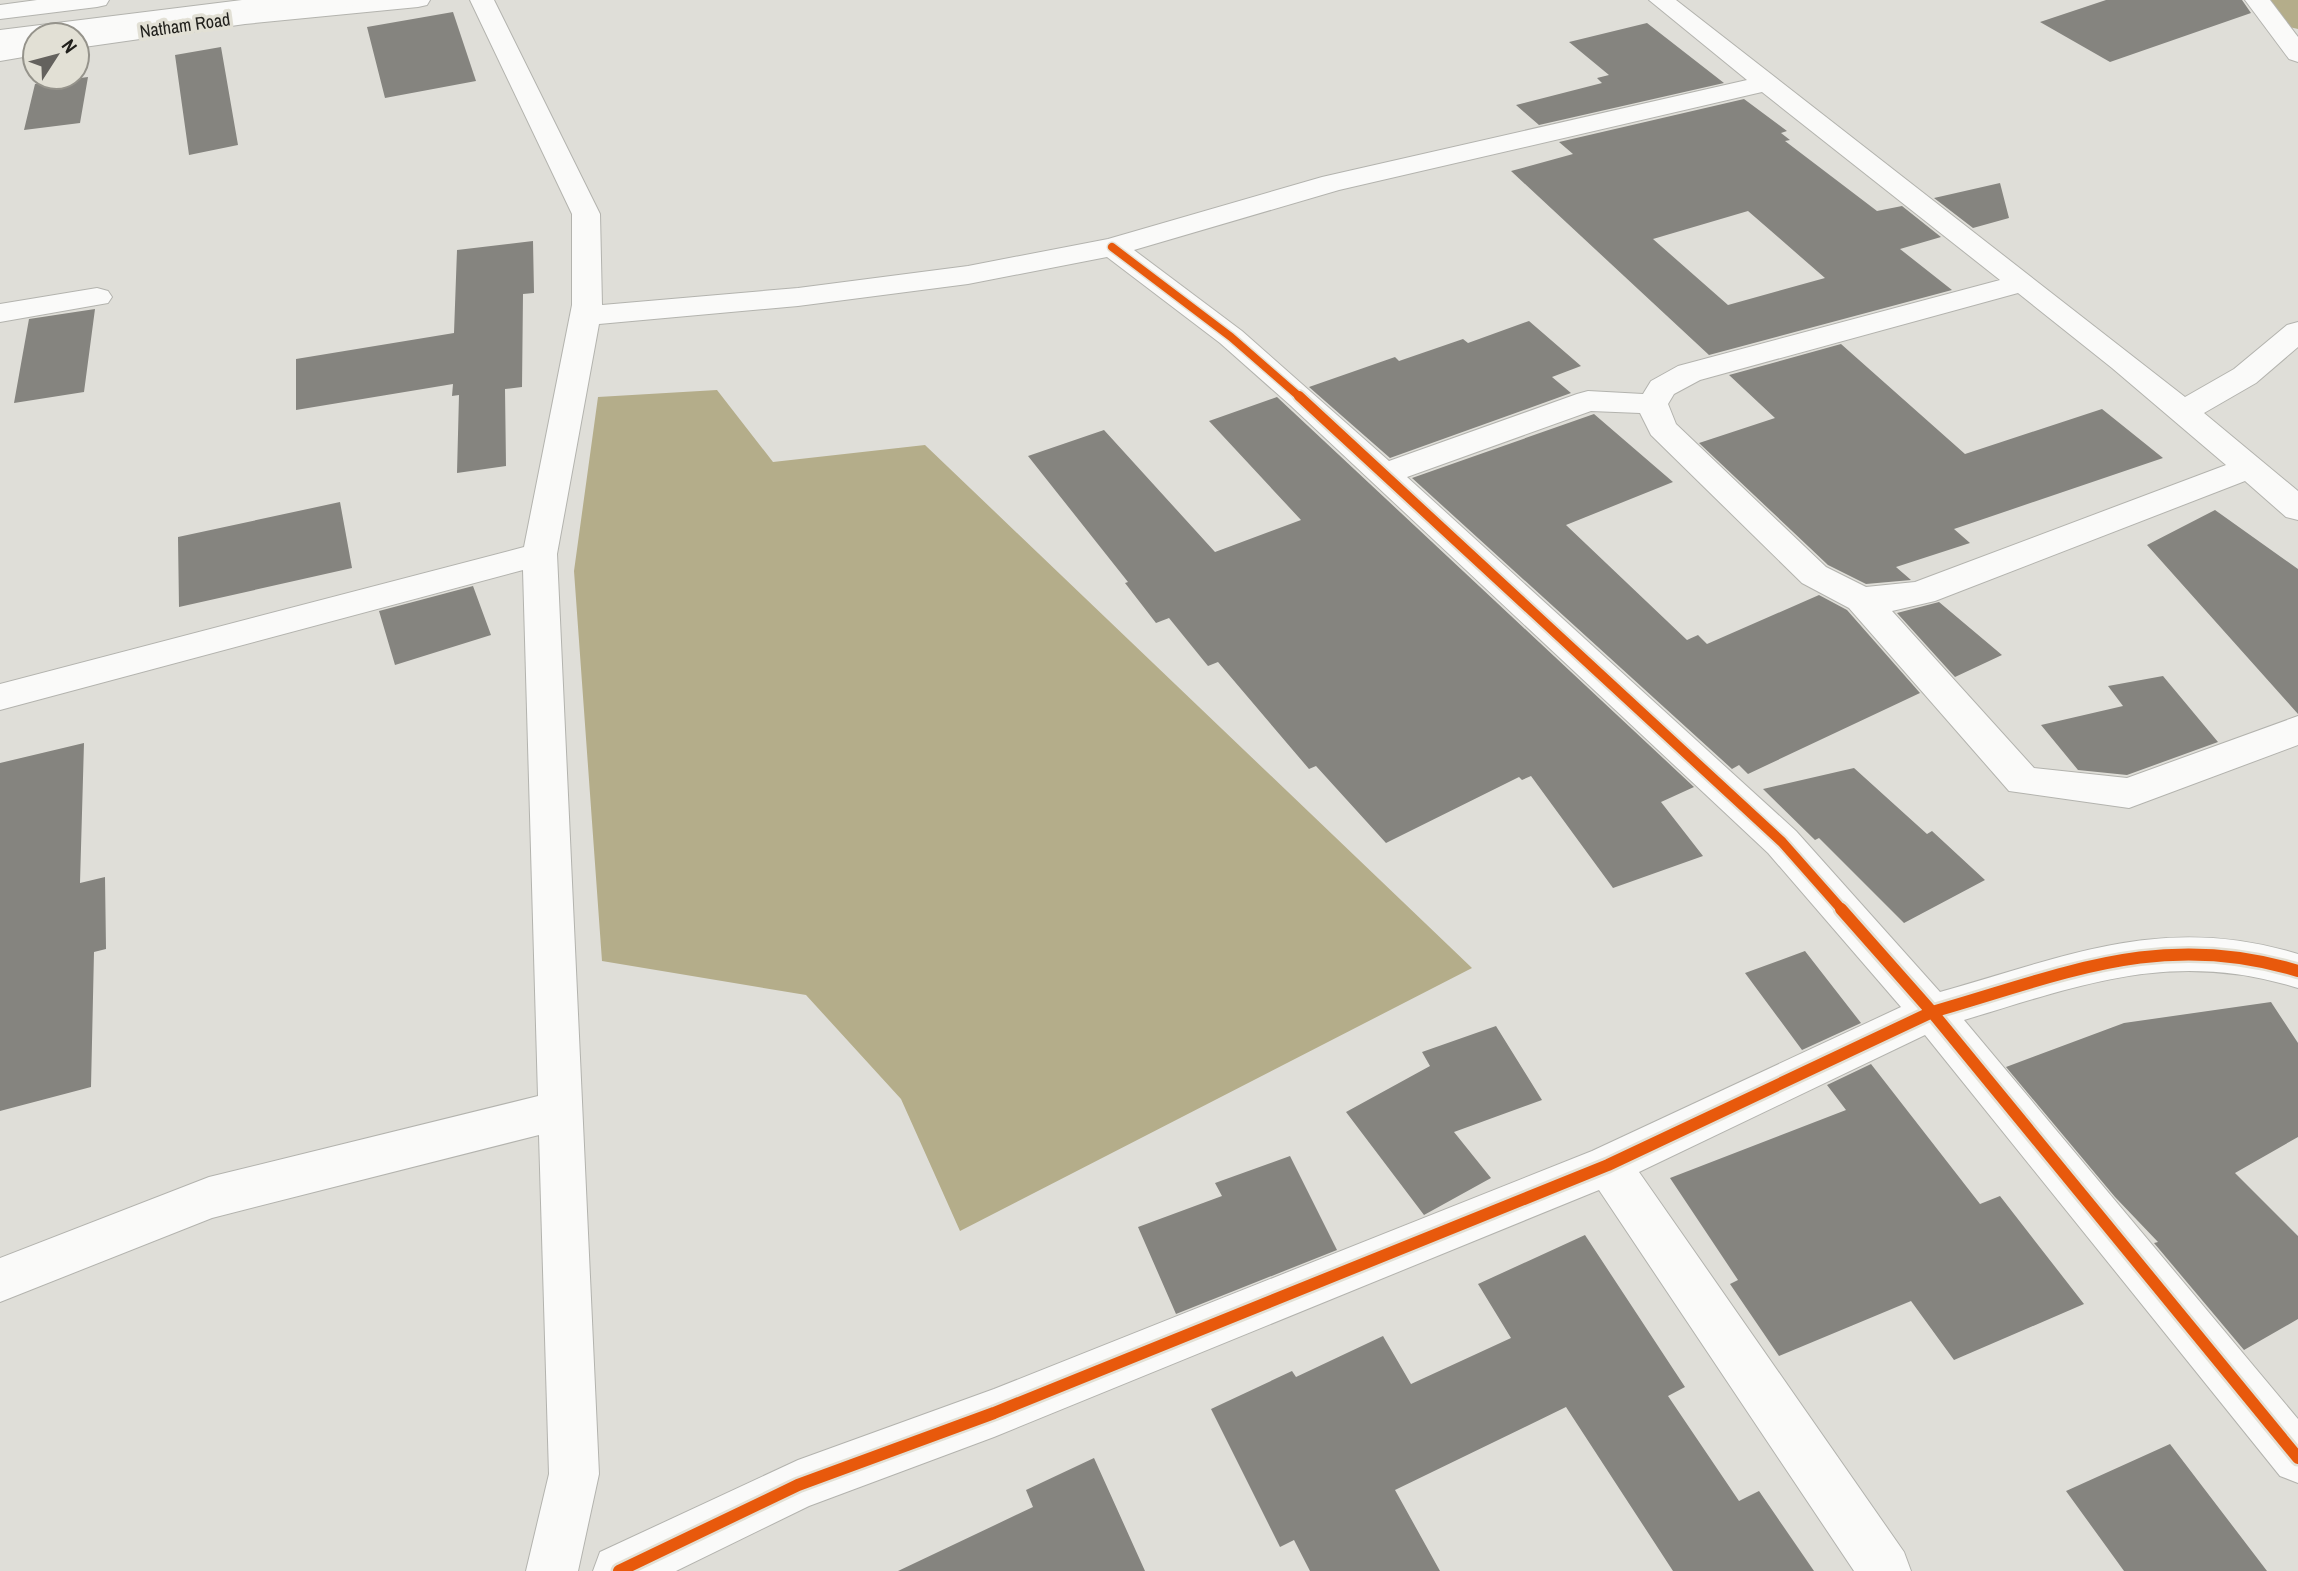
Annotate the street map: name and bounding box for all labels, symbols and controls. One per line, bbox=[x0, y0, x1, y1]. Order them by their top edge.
street label: Natham Road bbox=[138, 6, 232, 44]
north arrow bbox=[21, 21, 91, 91]
text: N bbox=[56, 34, 84, 58]

